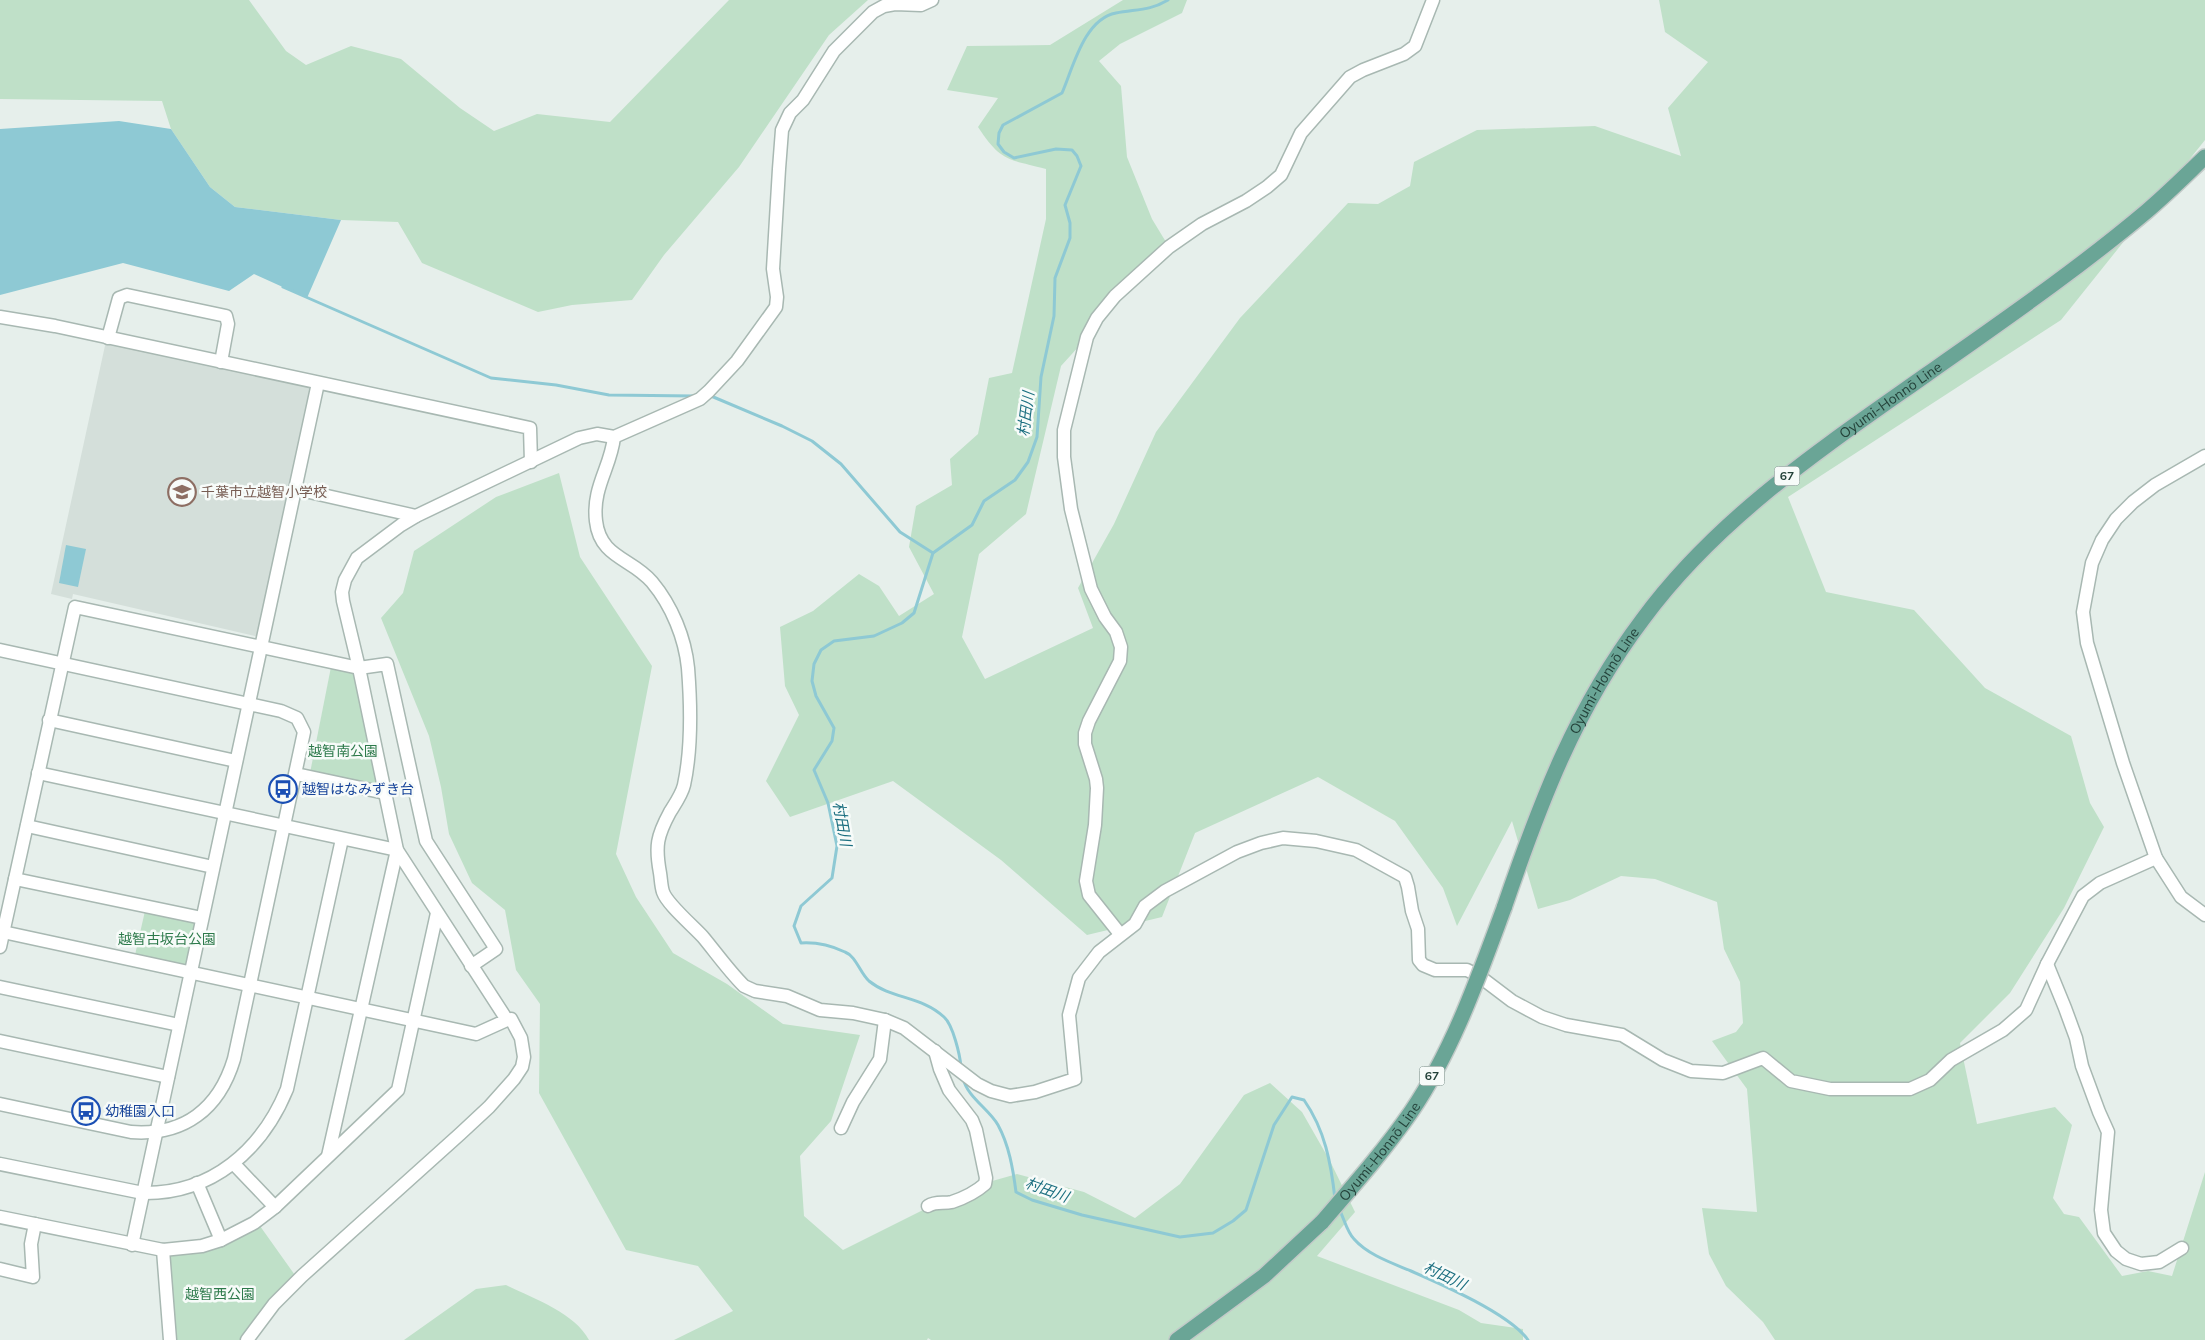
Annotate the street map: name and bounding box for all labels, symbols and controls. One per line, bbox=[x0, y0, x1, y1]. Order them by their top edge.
street label: Oyumi-Honnō Line bbox=[1836, 358, 1945, 443]
water label: 村田川 bbox=[1013, 388, 1038, 437]
road number: 67 bbox=[1774, 466, 1800, 486]
school or university icon: 千葉市立越智小学校 bbox=[167, 477, 197, 507]
place label: 千葉市立越智小学校 bbox=[201, 483, 327, 501]
street label: Oyumi-Honnō Line bbox=[1565, 624, 1643, 737]
park label: 越智南公園 bbox=[308, 742, 378, 760]
bus stop icon: 越智はなみずき台 bbox=[268, 774, 298, 804]
place label: 越智はなみずき台 bbox=[302, 780, 414, 798]
water label: 村田川 bbox=[829, 800, 856, 850]
park label: 越智古坂台公園 bbox=[118, 930, 216, 948]
road number: 67 bbox=[1420, 1066, 1444, 1086]
bus stop icon: 幼稚園入口 bbox=[71, 1096, 101, 1126]
street label: Oyumi-Honnō Line bbox=[1335, 1099, 1424, 1205]
place label: 幼稚園入口 bbox=[105, 1102, 175, 1120]
water label: 村田川 bbox=[1023, 1173, 1073, 1207]
water label: 村田川 bbox=[1421, 1257, 1471, 1295]
park label: 越智西公園 bbox=[185, 1285, 255, 1303]

